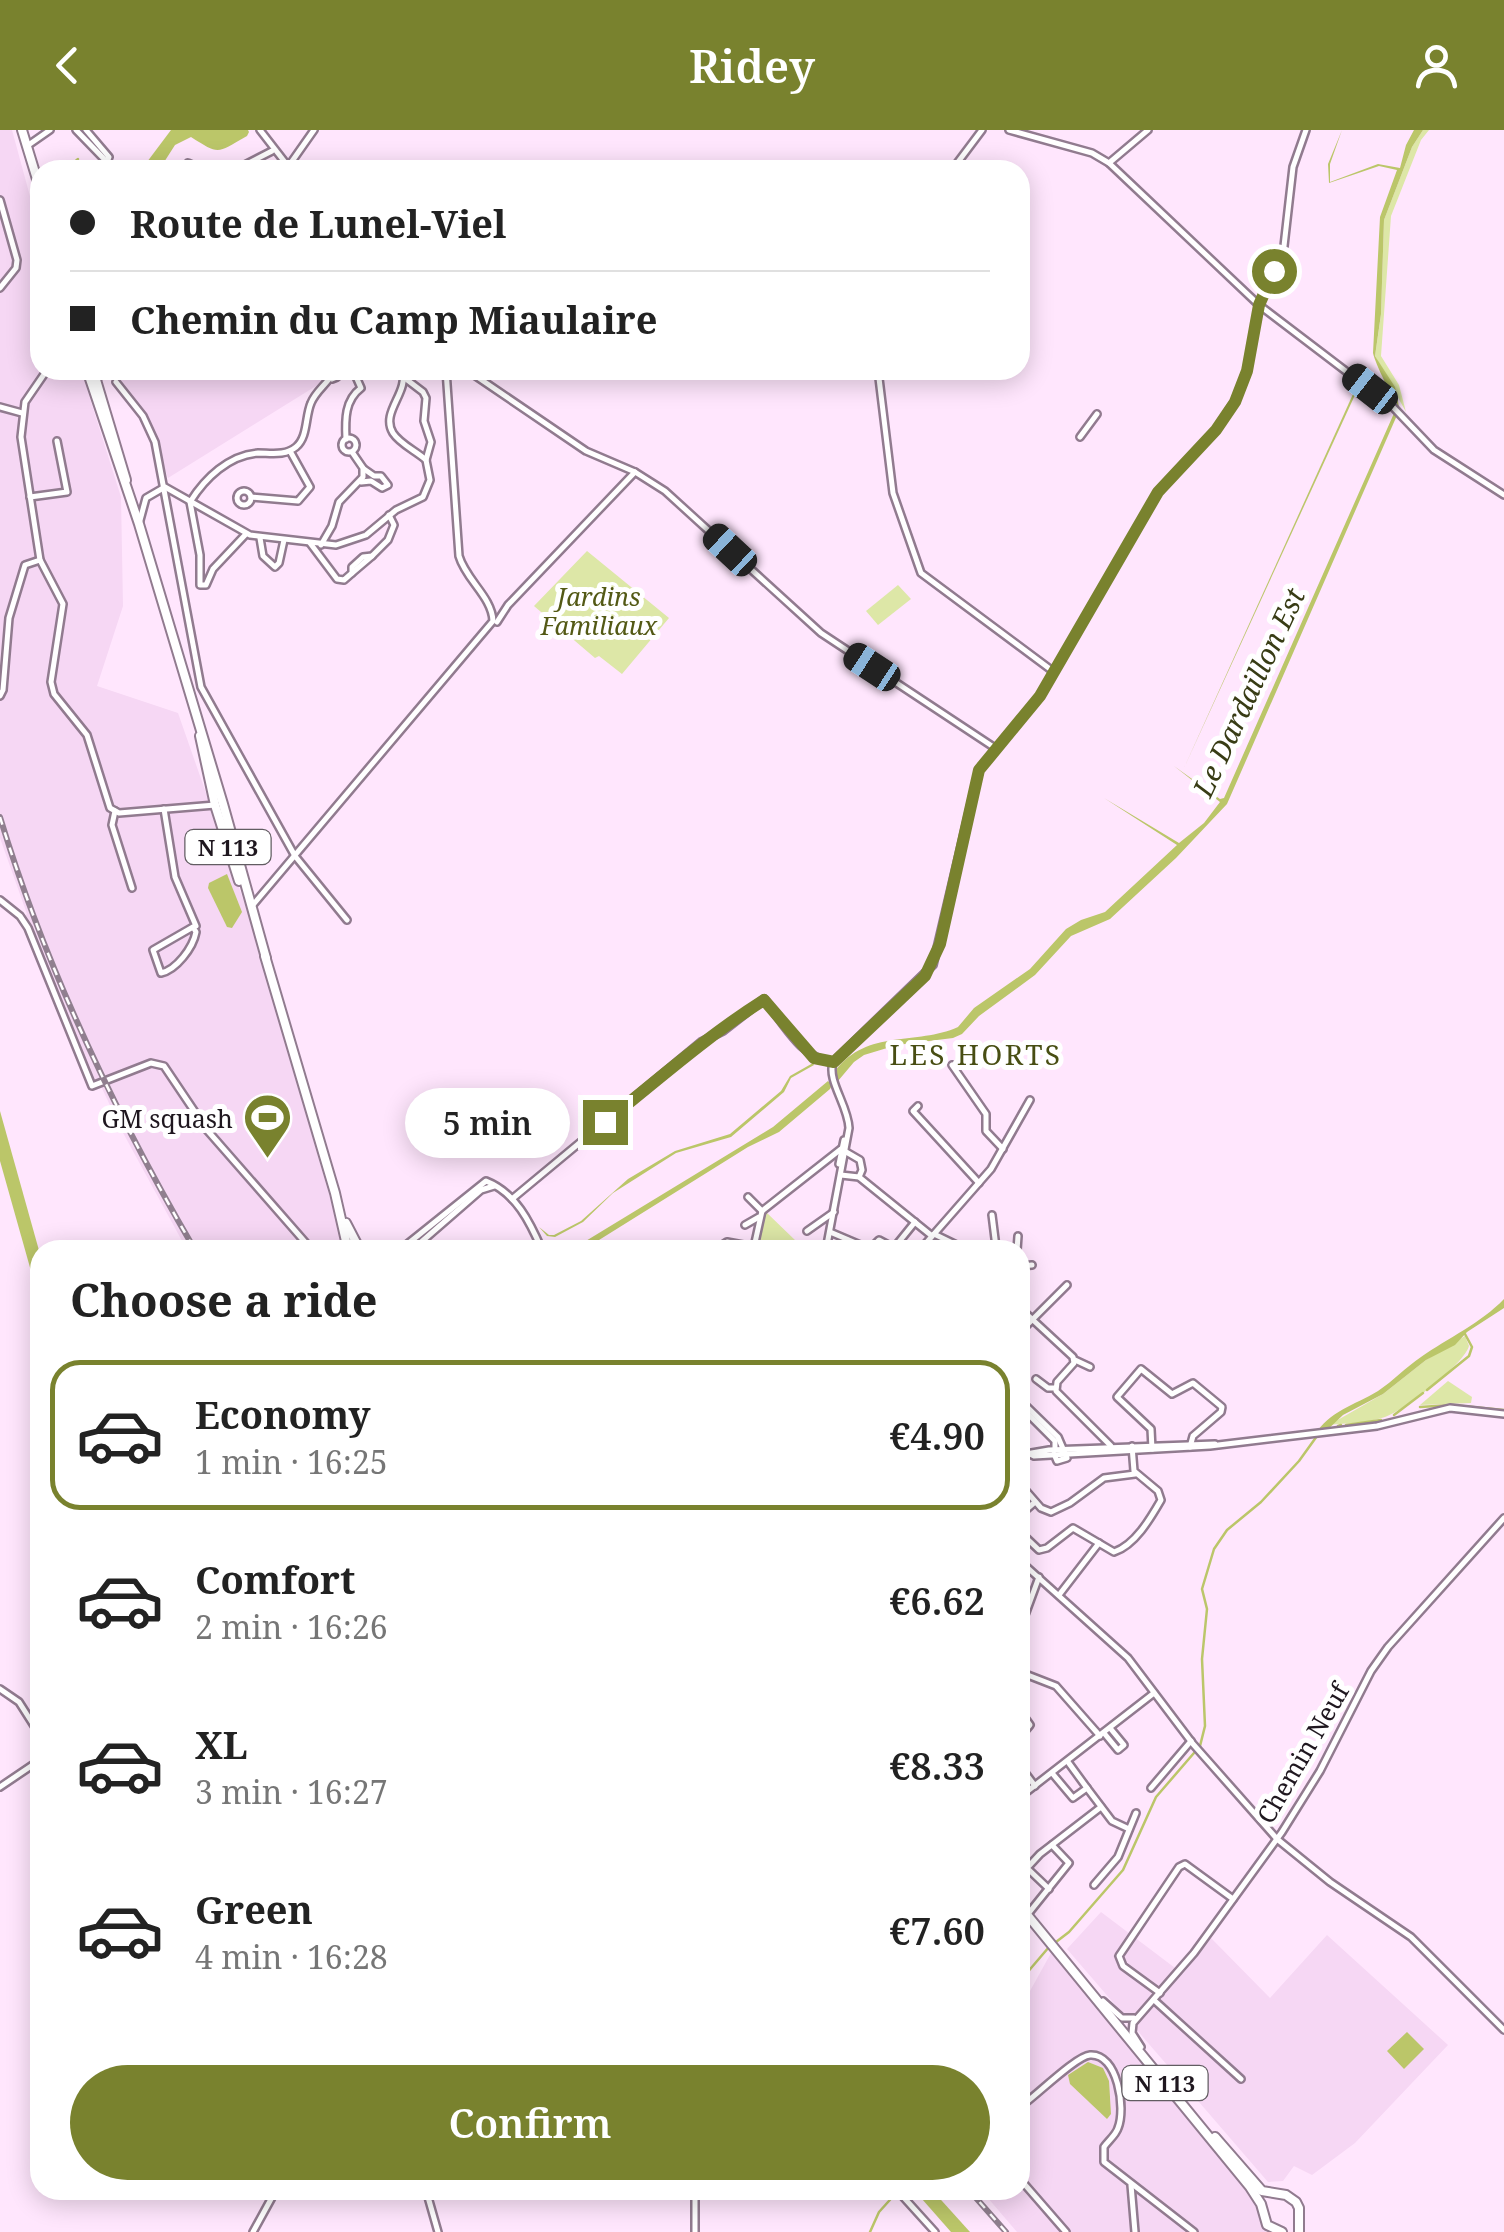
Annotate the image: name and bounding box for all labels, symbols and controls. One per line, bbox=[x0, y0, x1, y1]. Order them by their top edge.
text: Ridey bbox=[689, 35, 815, 96]
icon: back bbox=[40, 38, 95, 93]
icon: person bbox=[1409, 38, 1464, 93]
text: Route de Lunel-Viel bbox=[130, 197, 506, 249]
route start bbox=[1252, 249, 1297, 294]
text: Chemin du Camp Miaulaire bbox=[130, 293, 657, 345]
car bbox=[1337, 359, 1403, 419]
car bbox=[698, 519, 762, 581]
park label: Jardins Familiaux bbox=[540, 579, 658, 642]
water label: Le Dardaillon Est bbox=[1183, 581, 1313, 804]
car bbox=[839, 638, 905, 696]
road number: N 113 bbox=[186, 830, 270, 864]
district label: LES HORTS bbox=[889, 1035, 1063, 1073]
callout: 5 min bbox=[405, 1087, 570, 1157]
sports icon: GM squash bbox=[242, 1092, 294, 1160]
route end bbox=[583, 1100, 628, 1145]
place label: GM squash bbox=[101, 1101, 233, 1135]
text: 5 min bbox=[443, 1101, 532, 1144]
text: Choose a ride bbox=[70, 1269, 378, 1330]
text: Economy bbox=[195, 1388, 371, 1440]
icon: car bbox=[75, 1390, 165, 1480]
text: €4.90 bbox=[889, 1409, 985, 1461]
text: 1 min · 16:25 bbox=[195, 1440, 388, 1483]
text: Comfort bbox=[195, 1553, 355, 1605]
icon: car bbox=[75, 1555, 165, 1645]
text: €6.62 bbox=[889, 1574, 985, 1626]
text: 2 min · 16:26 bbox=[195, 1605, 388, 1648]
street label: Chemin Neuf bbox=[1248, 1675, 1357, 1829]
text: XL bbox=[195, 1718, 248, 1770]
icon: car bbox=[75, 1720, 165, 1810]
text: €8.33 bbox=[889, 1739, 985, 1791]
text: 3 min · 16:27 bbox=[195, 1770, 388, 1813]
text: Green bbox=[195, 1883, 313, 1935]
icon: car bbox=[75, 1885, 165, 1975]
text: €7.60 bbox=[889, 1904, 985, 1956]
text: 4 min · 16:28 bbox=[195, 1935, 388, 1978]
button: Confirm bbox=[70, 2065, 990, 2180]
road number: N 113 bbox=[1122, 2066, 1208, 2100]

